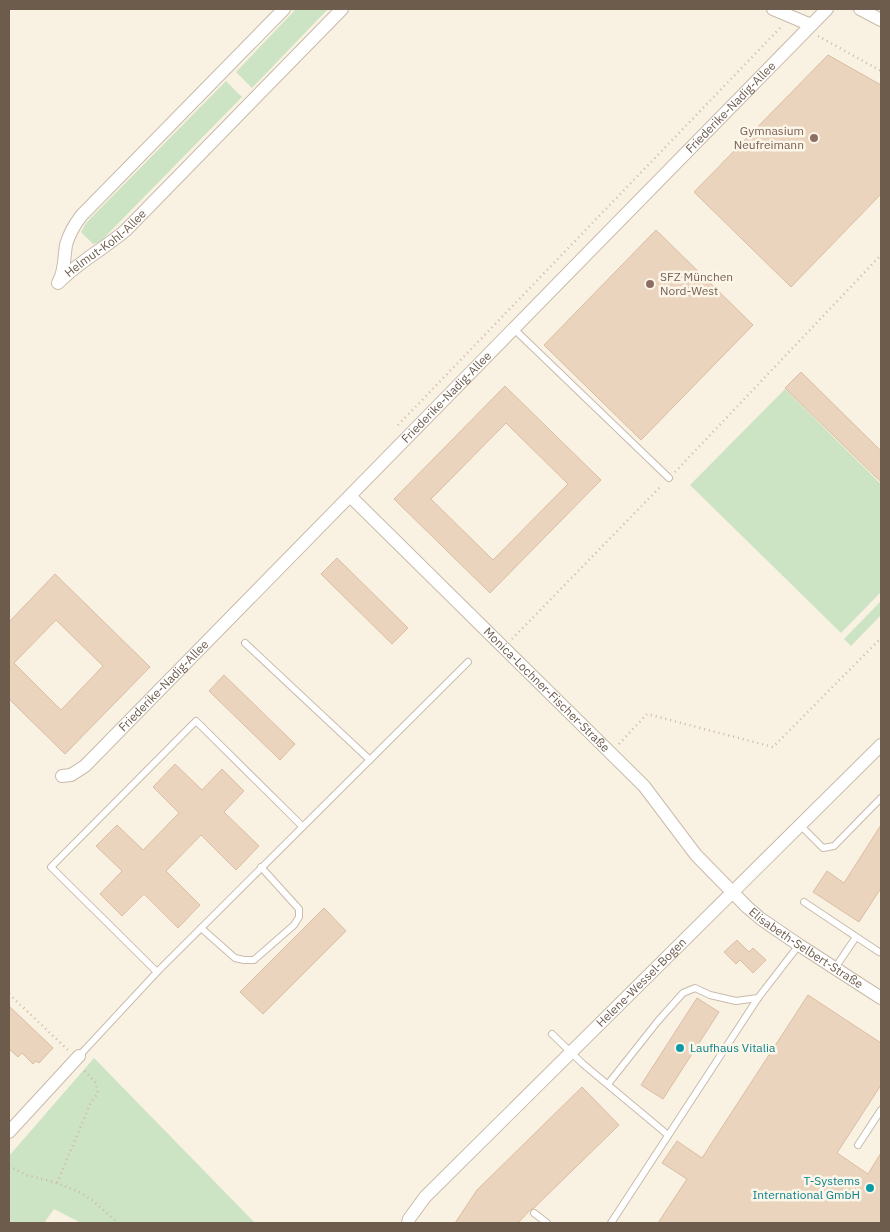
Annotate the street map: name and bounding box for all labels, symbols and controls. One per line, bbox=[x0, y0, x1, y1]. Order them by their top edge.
street label: Friederike-Nadig-Allee bbox=[682, 58, 779, 156]
place label: Gymnasium Neufreimann bbox=[734, 123, 804, 152]
marker: Gymnasium Neufreimann bbox=[808, 132, 820, 144]
street label: Helmut-Kohl-Allee bbox=[61, 206, 149, 280]
place label: SFZ München Nord-West bbox=[660, 269, 733, 298]
marker: SFZ München Nord-West bbox=[644, 278, 656, 290]
street label: Friederike-Nadig-Allee bbox=[398, 348, 494, 446]
street label: Monica-Lochner-Fischer-Straße bbox=[481, 624, 613, 755]
street label: Friederike-Nadig-Allee bbox=[115, 636, 212, 734]
street label: Elisabeth-Selbert-Straße bbox=[746, 904, 866, 992]
street label: Helene-Wessel-Bogen bbox=[593, 934, 689, 1030]
place label: Laufhaus Vitalia bbox=[690, 1040, 776, 1055]
marker: Laufhaus Vitalia bbox=[674, 1042, 686, 1054]
place label: T-Systems International GmbH bbox=[752, 1173, 860, 1202]
marker: T-Systems International GmbH bbox=[864, 1182, 876, 1194]

